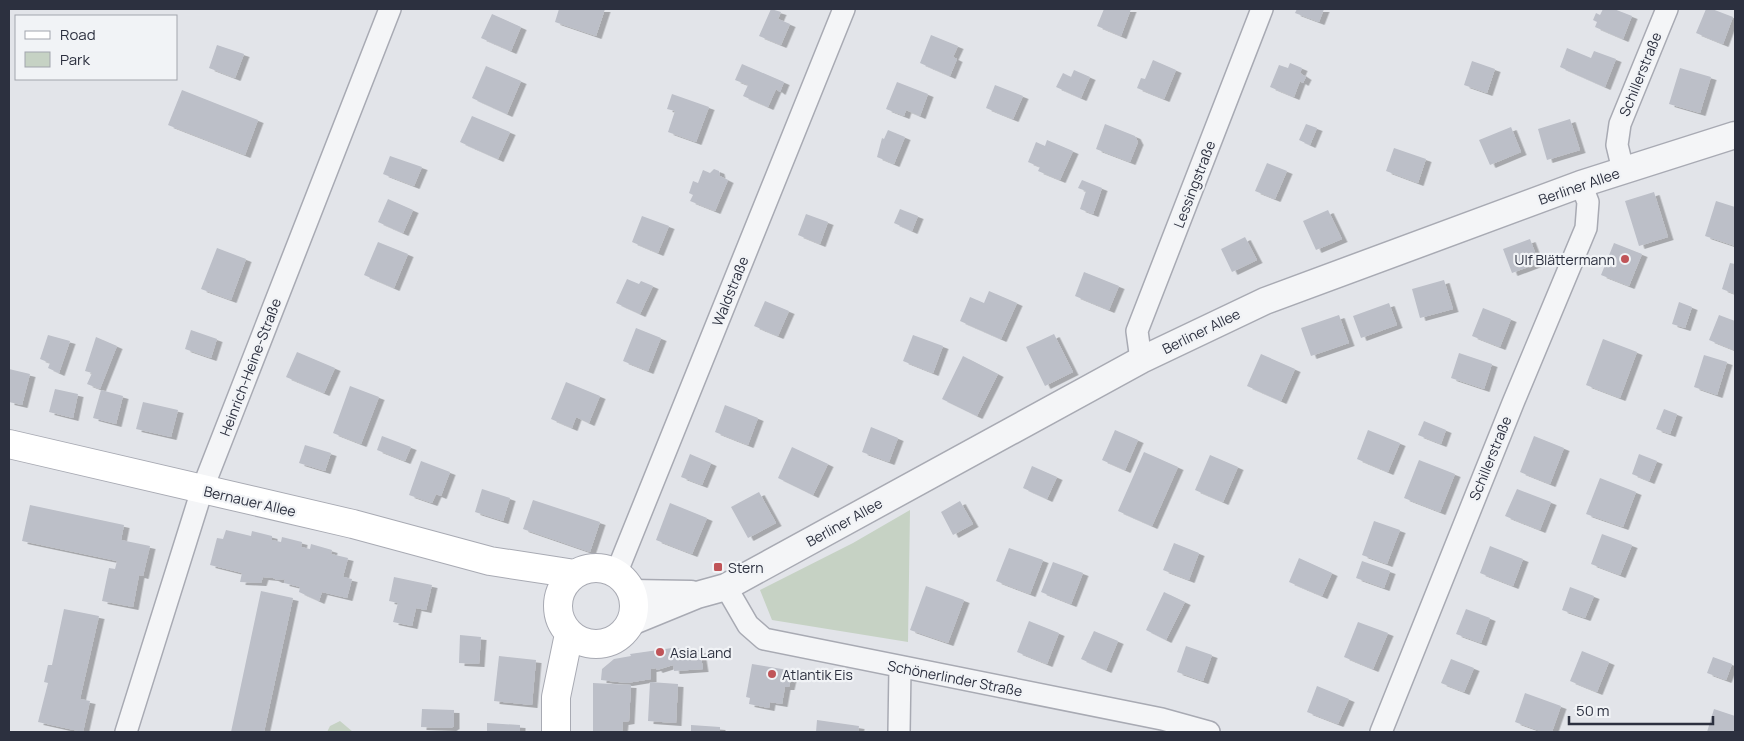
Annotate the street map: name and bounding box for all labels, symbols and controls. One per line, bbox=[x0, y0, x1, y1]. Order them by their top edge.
legend bbox=[15, 15, 178, 80]
text: Road bbox=[60, 24, 96, 45]
street label: Schillerstraße bbox=[1614, 29, 1666, 119]
text: Park bbox=[60, 49, 90, 70]
street label: Lessingstraße bbox=[1169, 138, 1219, 230]
street label: Berliner Allee bbox=[1536, 163, 1622, 209]
place label: Ulf Blättermann bbox=[1515, 250, 1615, 269]
street label: Waldstraße bbox=[707, 253, 753, 329]
marker: Ulf Blättermann bbox=[1619, 253, 1631, 265]
street label: Heinrich-Heine-Straße bbox=[215, 295, 285, 439]
street label: Berliner Allee bbox=[1159, 304, 1243, 358]
street label: Schillerstraße bbox=[1464, 413, 1516, 503]
street label: Bernauer Allee bbox=[202, 481, 298, 521]
street label: Berliner Allee bbox=[802, 493, 886, 551]
place label: Stern bbox=[728, 558, 764, 577]
marker: Stern bbox=[712, 561, 724, 573]
place label: Asia Land bbox=[670, 643, 732, 662]
marker: Asia Land bbox=[654, 646, 666, 658]
street label: Schönerlinder Straße bbox=[886, 656, 1024, 700]
place label: Atlantik Eis bbox=[782, 665, 853, 684]
marker: Atlantik Eis bbox=[766, 668, 778, 680]
scale bar bbox=[1569, 694, 1713, 726]
text: 50 m bbox=[1576, 700, 1610, 721]

